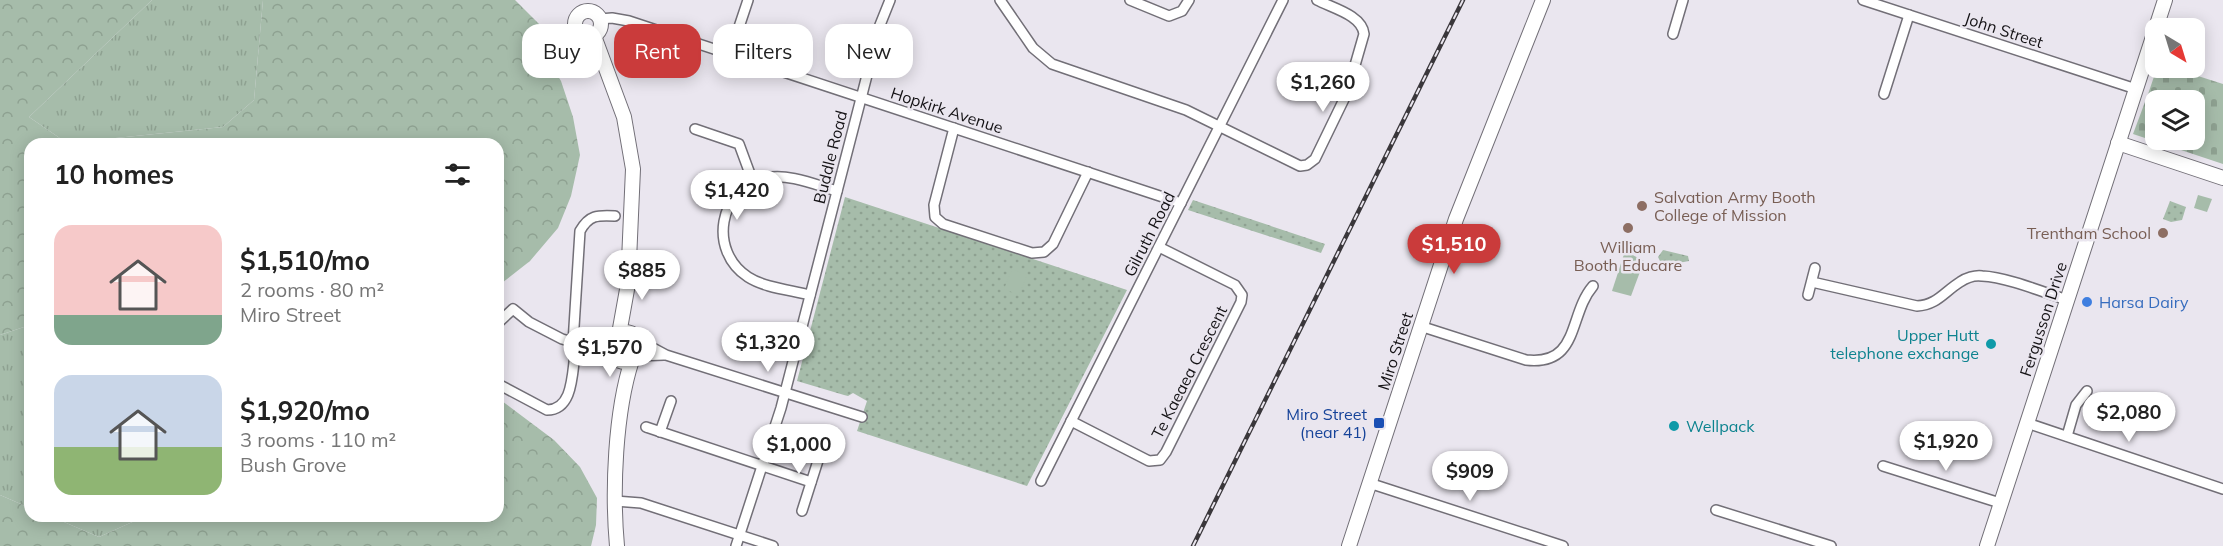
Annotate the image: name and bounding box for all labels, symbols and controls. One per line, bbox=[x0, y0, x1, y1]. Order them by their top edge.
street label: John Street bbox=[1962, 8, 2046, 52]
north arrow bbox=[2145, 18, 2205, 78]
map controls bbox=[2145, 18, 2205, 150]
chip: Buy bbox=[522, 24, 602, 78]
chip: Rent bbox=[614, 24, 701, 78]
chip: Filters bbox=[713, 24, 813, 78]
chip: New bbox=[825, 24, 913, 78]
pin: $1,260 bbox=[1274, 62, 1372, 113]
text: $1,260 bbox=[1291, 69, 1355, 94]
street label: Hopkirk Avenue bbox=[888, 82, 1006, 138]
button: layers bbox=[2145, 90, 2205, 150]
street label: Buddle Road bbox=[809, 108, 851, 206]
text: 10 homes bbox=[54, 158, 174, 191]
icon: filters bbox=[441, 158, 474, 191]
pin: $1,420 bbox=[688, 170, 786, 221]
text: $1,420 bbox=[705, 177, 769, 202]
place label: Salvation Army Booth College of Mission bbox=[1654, 187, 1816, 225]
street label: Gilruth Road bbox=[1119, 188, 1179, 280]
marker: Salvation Army Booth College of Mission bbox=[1635, 199, 1649, 213]
marker: William Booth Educare bbox=[1621, 221, 1635, 235]
place label: Trentham School bbox=[2027, 223, 2151, 243]
pin: $1,510 bbox=[1405, 224, 1503, 275]
marker: Trentham School bbox=[2156, 226, 2170, 240]
text: $1,510 bbox=[1422, 231, 1486, 256]
place label: William Booth Educare bbox=[1574, 237, 1682, 275]
text: $1,510/mo bbox=[240, 244, 370, 277]
icon: home bbox=[102, 249, 174, 321]
pin: $885 bbox=[606, 250, 678, 301]
text: $885 bbox=[618, 257, 666, 282]
street label: Fergusson Drive bbox=[2015, 259, 2071, 379]
text: 2 rooms · 80 m² bbox=[240, 277, 384, 302]
place label: Harsa Dairy bbox=[2099, 292, 2189, 312]
marker: Harsa Dairy bbox=[2080, 295, 2094, 309]
text: Miro Street bbox=[240, 302, 341, 327]
street label: Te Kaeaea Crescent bbox=[1147, 302, 1231, 442]
street label: Miro Street bbox=[1373, 309, 1417, 393]
pin: $1,320 bbox=[719, 322, 817, 373]
place label: Upper Hutt telephone exchange bbox=[1830, 325, 1979, 363]
pin: $1,570 bbox=[561, 327, 659, 378]
text: $1,320 bbox=[736, 329, 800, 354]
text: $1,570 bbox=[578, 334, 642, 359]
marker: Upper Hutt telephone exchange bbox=[1984, 337, 1998, 351]
pin: $2,080 bbox=[2080, 392, 2178, 443]
text: $1,920/mo bbox=[240, 394, 370, 427]
icon: home bbox=[102, 399, 174, 471]
text: $2,080 bbox=[2097, 399, 2161, 424]
place label: Miro Street (near 41) bbox=[1286, 404, 1367, 442]
marker: Miro Street (near 41) bbox=[1372, 416, 1386, 430]
place label: Wellpack bbox=[1686, 416, 1755, 436]
marker: Wellpack bbox=[1667, 419, 1681, 433]
pin: $1,920 bbox=[1897, 421, 1995, 472]
pin: $1,000 bbox=[750, 424, 848, 475]
text: 3 rooms · 110 m² bbox=[240, 427, 396, 452]
text: $1,920 bbox=[1914, 428, 1978, 453]
text: $1,000 bbox=[767, 431, 831, 456]
pin: $909 bbox=[1434, 451, 1506, 502]
text: Bush Grove bbox=[240, 452, 346, 477]
text: $909 bbox=[1446, 458, 1494, 483]

